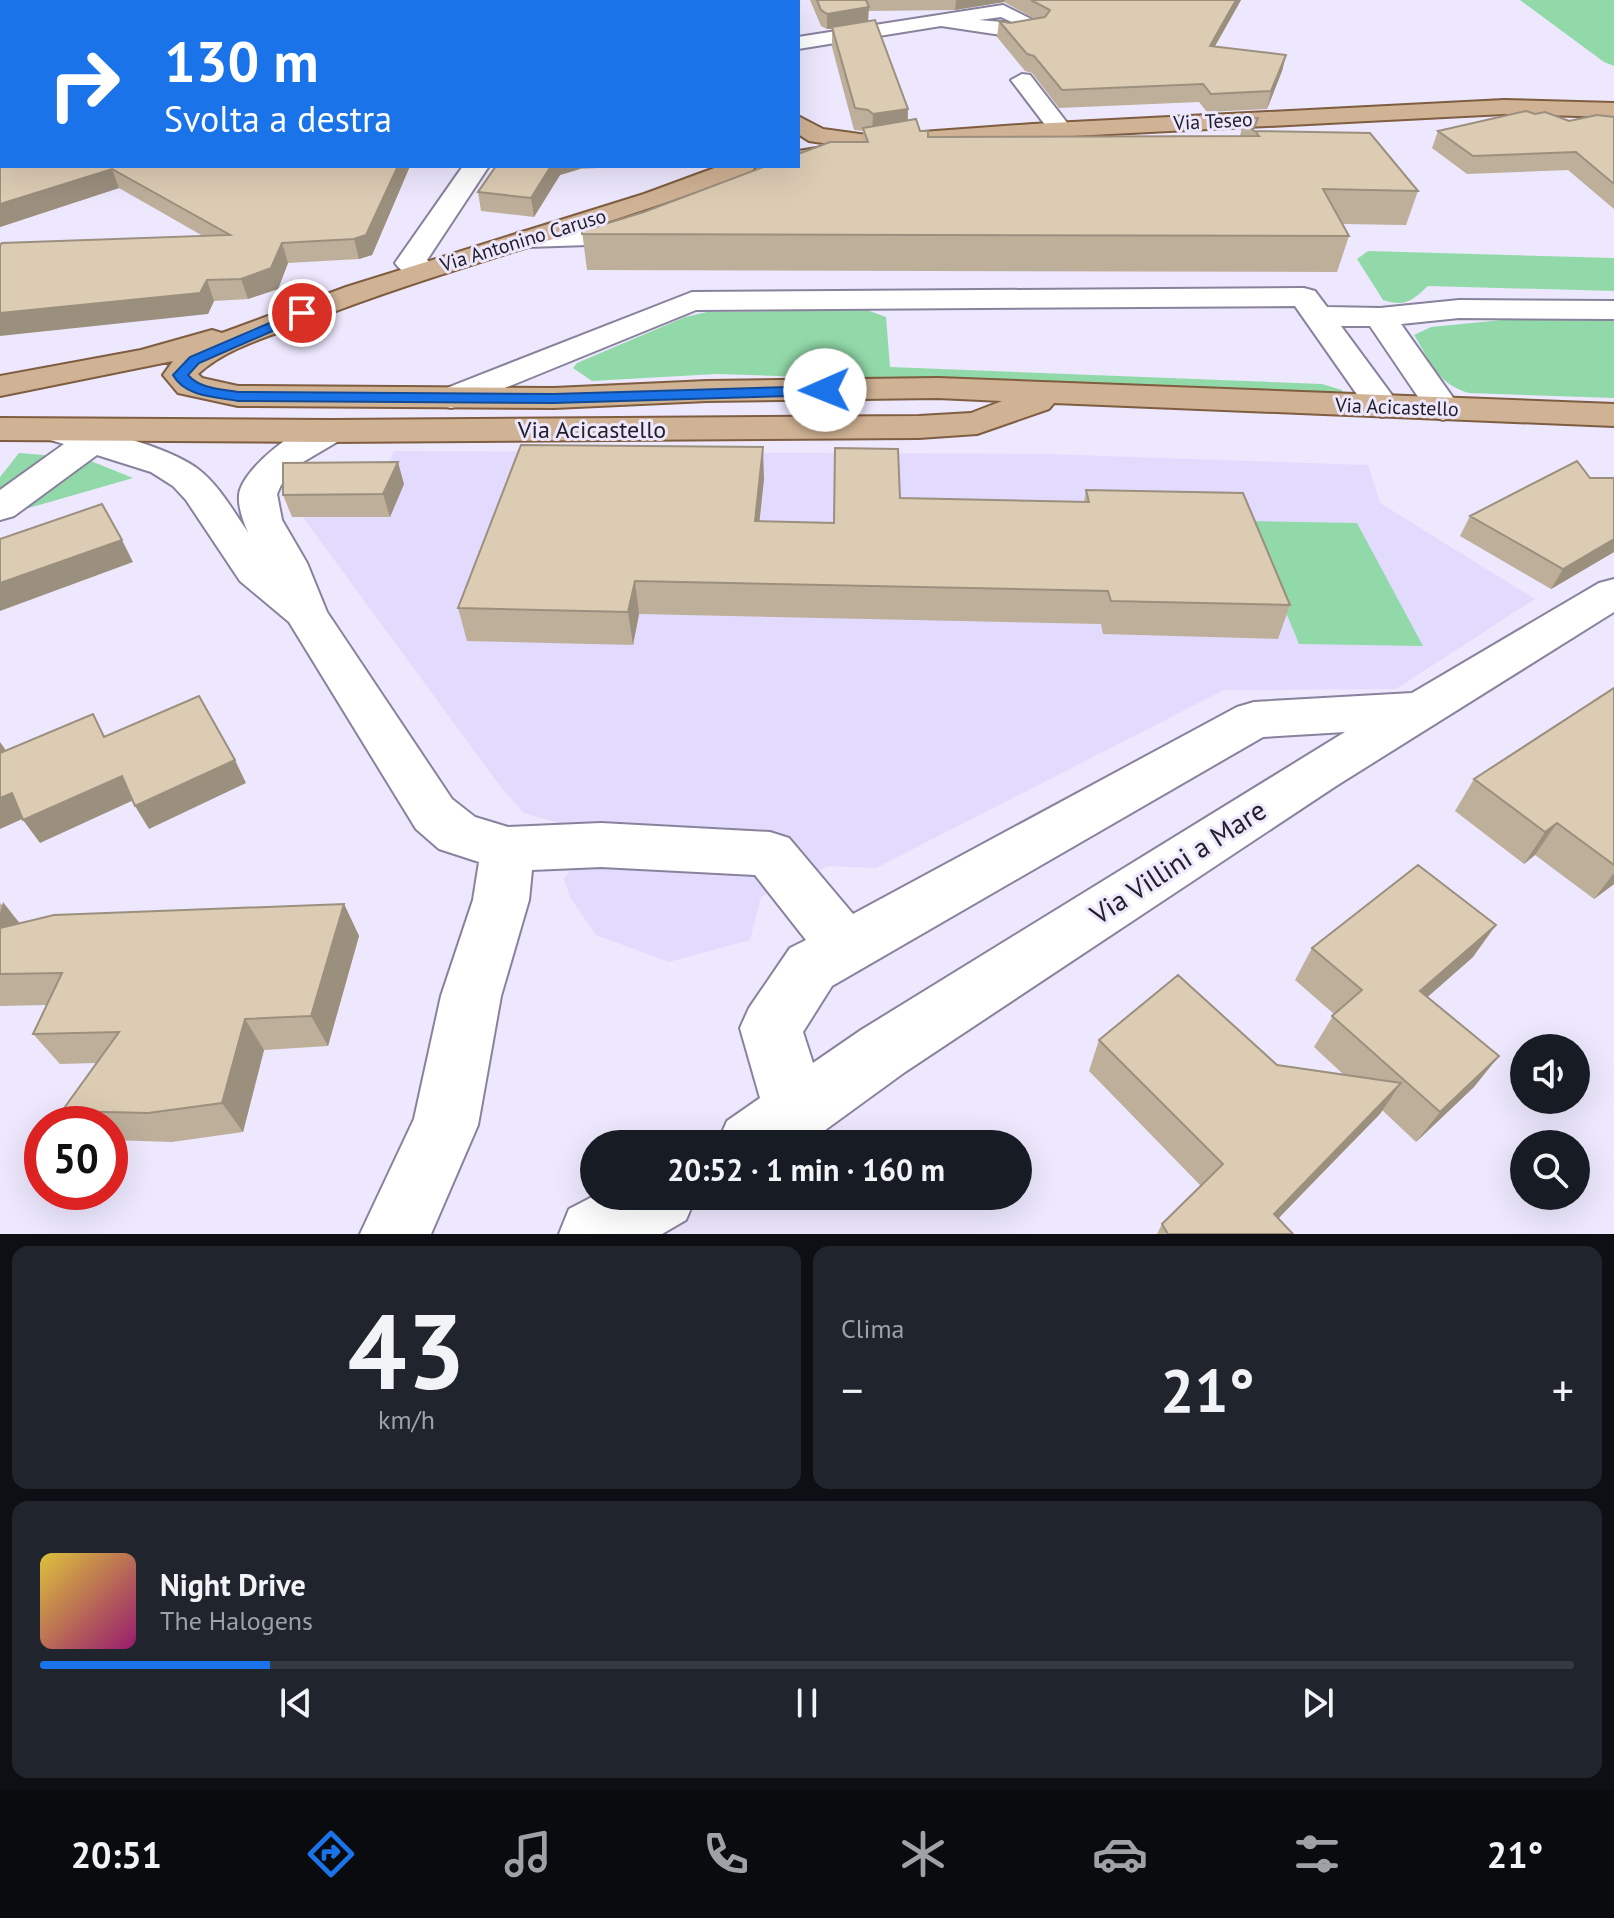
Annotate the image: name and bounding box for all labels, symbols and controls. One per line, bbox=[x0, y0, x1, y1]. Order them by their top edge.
text: 130 m bbox=[164, 25, 319, 97]
icon: right bbox=[32, 32, 136, 136]
text: Svolta a destra bbox=[164, 95, 392, 142]
street label: Via Teseo bbox=[1172, 106, 1253, 136]
street label: Via Antonino Caruso bbox=[436, 202, 609, 278]
pin bbox=[268, 279, 336, 347]
icon: arrive bbox=[280, 291, 324, 335]
position arrow bbox=[783, 348, 867, 432]
street label: Via Acicastello bbox=[1334, 392, 1459, 422]
street label: Via Acicastello bbox=[517, 414, 666, 445]
street label: Via Villini a Mare bbox=[1082, 791, 1273, 933]
map controls bbox=[1510, 1034, 1590, 1210]
button: sound bbox=[1510, 1034, 1590, 1114]
speed limit sign: 50 bbox=[24, 1106, 128, 1210]
button: search bbox=[1510, 1130, 1590, 1210]
text: 20:52 · 1 min · 160 m bbox=[667, 1150, 945, 1189]
text: 43 bbox=[348, 1283, 465, 1418]
text: Clima bbox=[841, 1312, 904, 1345]
text: 21° bbox=[1160, 1351, 1255, 1429]
text: − bbox=[841, 1361, 863, 1418]
text: + bbox=[1552, 1361, 1574, 1418]
text: km/h bbox=[378, 1403, 435, 1436]
text: Night Drive bbox=[160, 1565, 306, 1604]
text: The Halogens bbox=[160, 1604, 313, 1637]
icon: previous bbox=[274, 1681, 318, 1725]
icon: pause bbox=[785, 1681, 829, 1725]
icon: next bbox=[1296, 1681, 1340, 1725]
icon: directions bbox=[303, 1826, 359, 1882]
icon: music bbox=[500, 1826, 556, 1882]
icon: phone bbox=[698, 1826, 754, 1882]
icon: climate bbox=[895, 1826, 951, 1882]
icon: car bbox=[1092, 1826, 1148, 1882]
icon: filters bbox=[1289, 1826, 1345, 1882]
text: 20:51 bbox=[71, 1831, 162, 1878]
text: 21° bbox=[1487, 1831, 1543, 1878]

